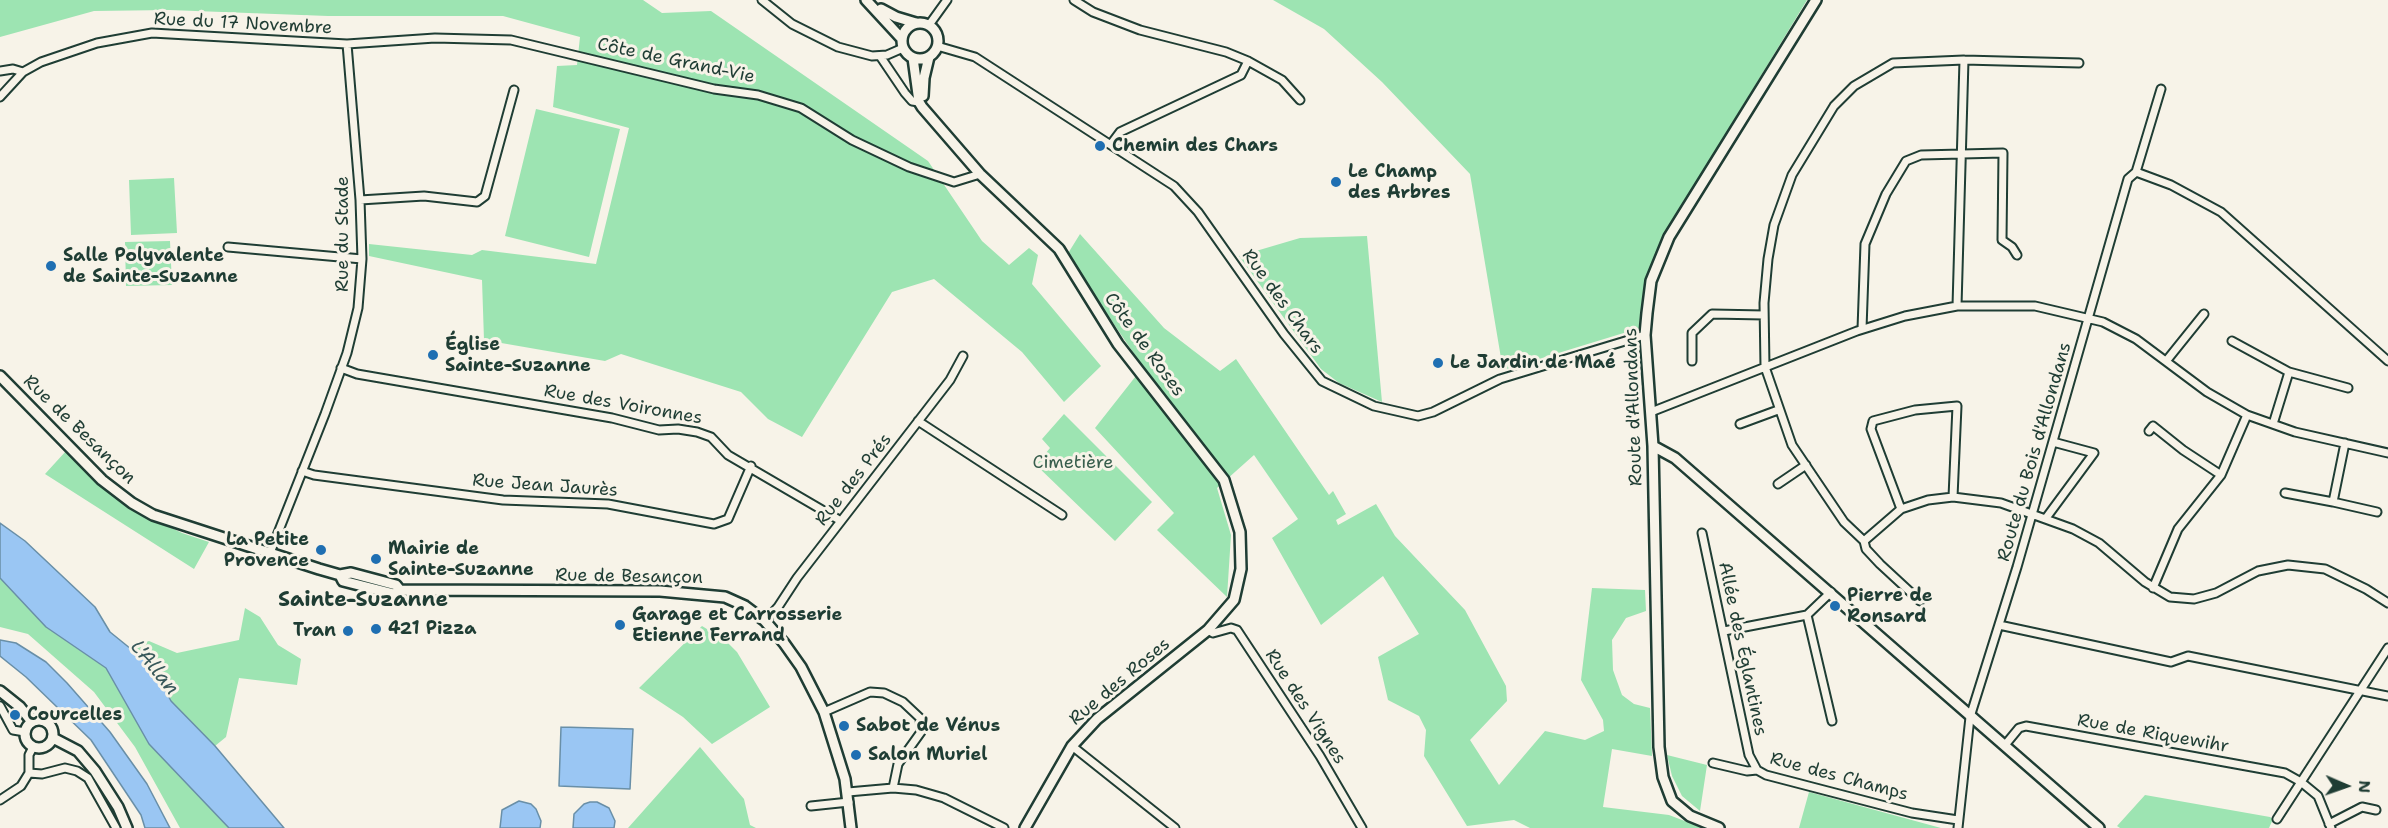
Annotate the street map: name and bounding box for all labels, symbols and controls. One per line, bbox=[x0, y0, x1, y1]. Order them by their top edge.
street label: Rue du 17 Novembre bbox=[153, 9, 333, 39]
street label: Côte de Grand-Vie bbox=[595, 34, 757, 88]
place label: Chemin des Chars bbox=[1112, 135, 1278, 157]
marker: Chemin des Chars bbox=[1093, 139, 1107, 153]
place label: Le Champ des Arbres bbox=[1348, 161, 1450, 204]
marker: Le Champ des Arbres bbox=[1329, 175, 1343, 189]
street label: Rue du Stade bbox=[332, 176, 354, 292]
place label: Salle Polyvalente de Sainte-Suzanne bbox=[63, 245, 238, 288]
street label: Rue des Chars bbox=[1237, 245, 1327, 359]
marker: Salle Polyvalente de Sainte-Suzanne bbox=[44, 259, 58, 273]
street label: Côte de Roses bbox=[1099, 289, 1189, 401]
street label: Route d'Allondans bbox=[1620, 327, 1648, 487]
place label: Église Sainte-Suzanne bbox=[445, 334, 591, 376]
street label: Route du Bois d'Allondans bbox=[1993, 340, 2077, 564]
marker: Église Sainte-Suzanne bbox=[426, 348, 440, 362]
place label: Le Jardin de Maé bbox=[1450, 352, 1616, 374]
marker: Le Jardin de Maé bbox=[1431, 356, 1445, 370]
street label: Rue de Besançon bbox=[18, 371, 140, 489]
street label: Rue des Voironnes bbox=[542, 380, 704, 430]
street label: Rue des Prés bbox=[811, 429, 897, 531]
park label: Cimetière bbox=[1032, 452, 1114, 474]
street label: Rue Jean Jaurès bbox=[471, 470, 619, 502]
place label: La Petite Provence bbox=[224, 529, 309, 572]
place label: Mairie de Sainte-Suzanne bbox=[388, 538, 534, 580]
marker: La Petite Provence bbox=[314, 543, 328, 557]
marker: Mairie de Sainte-Suzanne bbox=[369, 552, 383, 566]
street label: Allée des Églantines bbox=[1713, 560, 1771, 738]
street label: Rue de Besançon bbox=[555, 565, 703, 589]
place label: Pierre de Ronsard bbox=[1847, 585, 1933, 628]
district label: Sainte-Suzanne bbox=[278, 588, 448, 614]
marker: Pierre de Ronsard bbox=[1828, 599, 1842, 613]
place label: Garage et Carrosserie Etienne Ferrand bbox=[632, 604, 842, 646]
place label: 421 Pizza bbox=[388, 618, 476, 640]
marker: Garage et Carrosserie Etienne Ferrand bbox=[613, 618, 627, 632]
place label: Tran bbox=[293, 620, 336, 642]
marker: 421 Pizza bbox=[369, 622, 383, 636]
marker: Tran bbox=[341, 624, 355, 638]
street label: Rue des Roses bbox=[1065, 634, 1175, 730]
water label: L'Allan bbox=[125, 636, 183, 700]
street label: Rue des Vignes bbox=[1260, 645, 1350, 769]
place label: Courcelles bbox=[27, 704, 122, 726]
marker: Courcelles bbox=[8, 708, 22, 722]
street label: Rue de Riquewihr bbox=[2075, 710, 2231, 758]
place label: Sabot de Vénus bbox=[856, 715, 1000, 737]
marker: Sabot de Vénus bbox=[837, 719, 851, 733]
place label: Salon Muriel bbox=[868, 744, 987, 766]
marker: Salon Muriel bbox=[849, 748, 863, 762]
street label: Rue des Champs bbox=[1768, 748, 1910, 806]
north arrow bbox=[2316, 756, 2376, 816]
text: N bbox=[2354, 780, 2375, 793]

